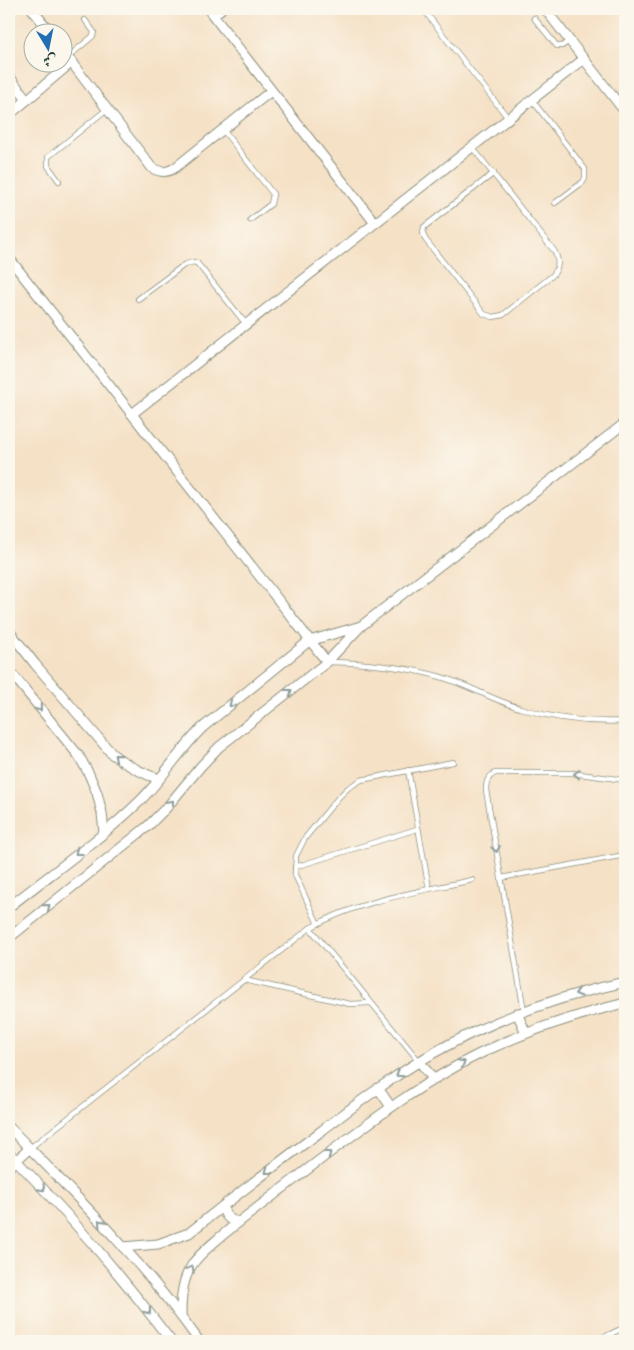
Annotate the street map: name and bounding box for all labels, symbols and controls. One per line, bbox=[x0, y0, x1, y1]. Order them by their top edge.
north arrow bbox=[22, 22, 72, 72]
text: ش bbox=[41, 49, 58, 70]
one-way arrow bbox=[283, 689, 292, 698]
one-way arrow bbox=[229, 698, 238, 706]
one-way arrow bbox=[34, 702, 42, 711]
one-way arrow bbox=[113, 754, 122, 763]
one-way arrow bbox=[573, 769, 581, 780]
one-way arrow bbox=[165, 799, 174, 808]
one-way arrow bbox=[490, 844, 500, 853]
one-way arrow bbox=[75, 847, 84, 855]
one-way arrow bbox=[41, 905, 50, 913]
one-way arrow bbox=[574, 988, 583, 998]
one-way arrow bbox=[457, 1059, 466, 1069]
one-way arrow bbox=[395, 1068, 404, 1077]
one-way arrow bbox=[322, 1151, 332, 1160]
one-way arrow bbox=[264, 1165, 274, 1174]
one-way arrow bbox=[36, 1183, 45, 1192]
one-way arrow bbox=[98, 1219, 107, 1228]
one-way arrow bbox=[184, 1266, 194, 1275]
one-way arrow bbox=[143, 1305, 151, 1314]

